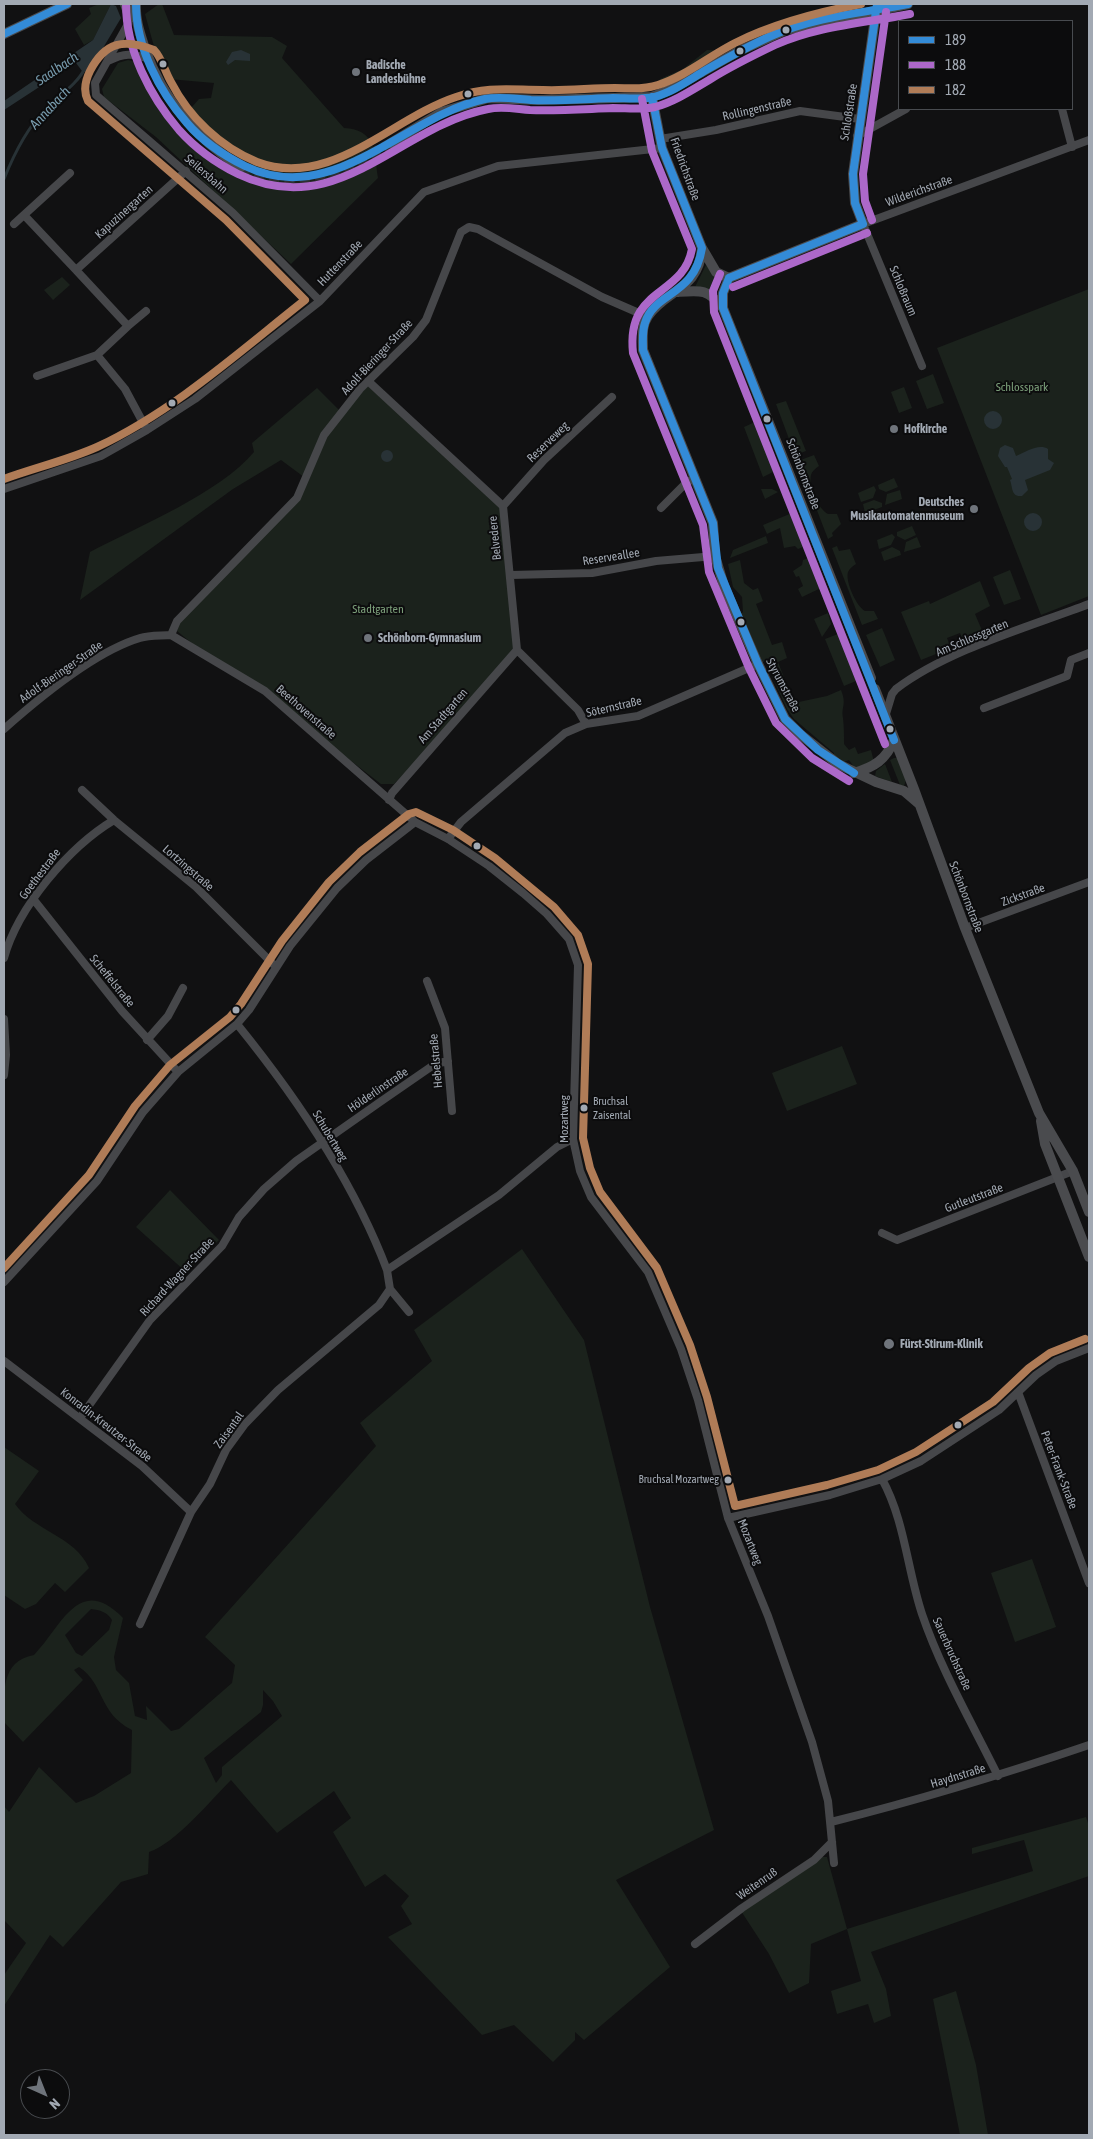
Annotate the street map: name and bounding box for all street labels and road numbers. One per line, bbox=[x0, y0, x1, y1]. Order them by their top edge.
street label: Schloßstraße bbox=[837, 83, 861, 141]
street label: Rollingenstraße bbox=[721, 94, 793, 124]
street label: Friedrichstraße bbox=[667, 135, 703, 203]
street label: Seilersbahn bbox=[181, 151, 231, 197]
street label: Wilderichstraße bbox=[884, 172, 954, 210]
street label: Kapuzinergarten bbox=[92, 182, 156, 242]
street label: Huttenstraße bbox=[315, 237, 365, 289]
street label: Schloßraum bbox=[886, 264, 920, 318]
street label: Adolf-Bieringer-Straße bbox=[338, 316, 416, 398]
street label: Reserveweg bbox=[524, 419, 572, 465]
street label: Schönbornstraße bbox=[783, 436, 823, 512]
street label: Belvedere bbox=[486, 515, 504, 561]
street label: Reserveallee bbox=[581, 545, 641, 569]
street label: Am Schlossgarten bbox=[934, 616, 1010, 660]
street label: Adolf-Bieringer-Straße bbox=[17, 638, 105, 706]
street label: Styrumstraße bbox=[763, 656, 803, 714]
street label: Beethovenstraße bbox=[273, 682, 339, 742]
street label: Am Stadtgarten bbox=[415, 686, 471, 746]
street label: Söternstraße bbox=[585, 694, 643, 720]
street label: Lortzingstraße bbox=[160, 842, 216, 894]
street label: Goethestraße bbox=[16, 846, 64, 902]
street label: Schönbornstraße bbox=[946, 859, 986, 935]
street label: Zickstraße bbox=[999, 880, 1047, 910]
street label: Scheffelstraße bbox=[86, 952, 138, 1010]
street label: Hebelstraße bbox=[426, 1033, 446, 1089]
street label: Hölderlinstraße bbox=[345, 1065, 411, 1115]
street label: Mozartweg bbox=[557, 1095, 571, 1143]
street label: Schubertweg bbox=[309, 1108, 351, 1164]
street label: Gutleutstraße bbox=[943, 1180, 1005, 1216]
street label: Richard-Wagner-Straße bbox=[137, 1235, 217, 1319]
street label: Konradin-Kreutzer-Straße bbox=[57, 1385, 155, 1465]
street label: Zaisental bbox=[211, 1409, 247, 1451]
street label: Peter-Frank-Straße bbox=[1037, 1429, 1081, 1511]
street label: Mozartweg bbox=[734, 1517, 766, 1567]
street label: Sauerbruchstraße bbox=[929, 1615, 975, 1693]
street label: Haydnstraße bbox=[929, 1761, 987, 1791]
street label: Weitenruß bbox=[734, 1865, 780, 1903]

